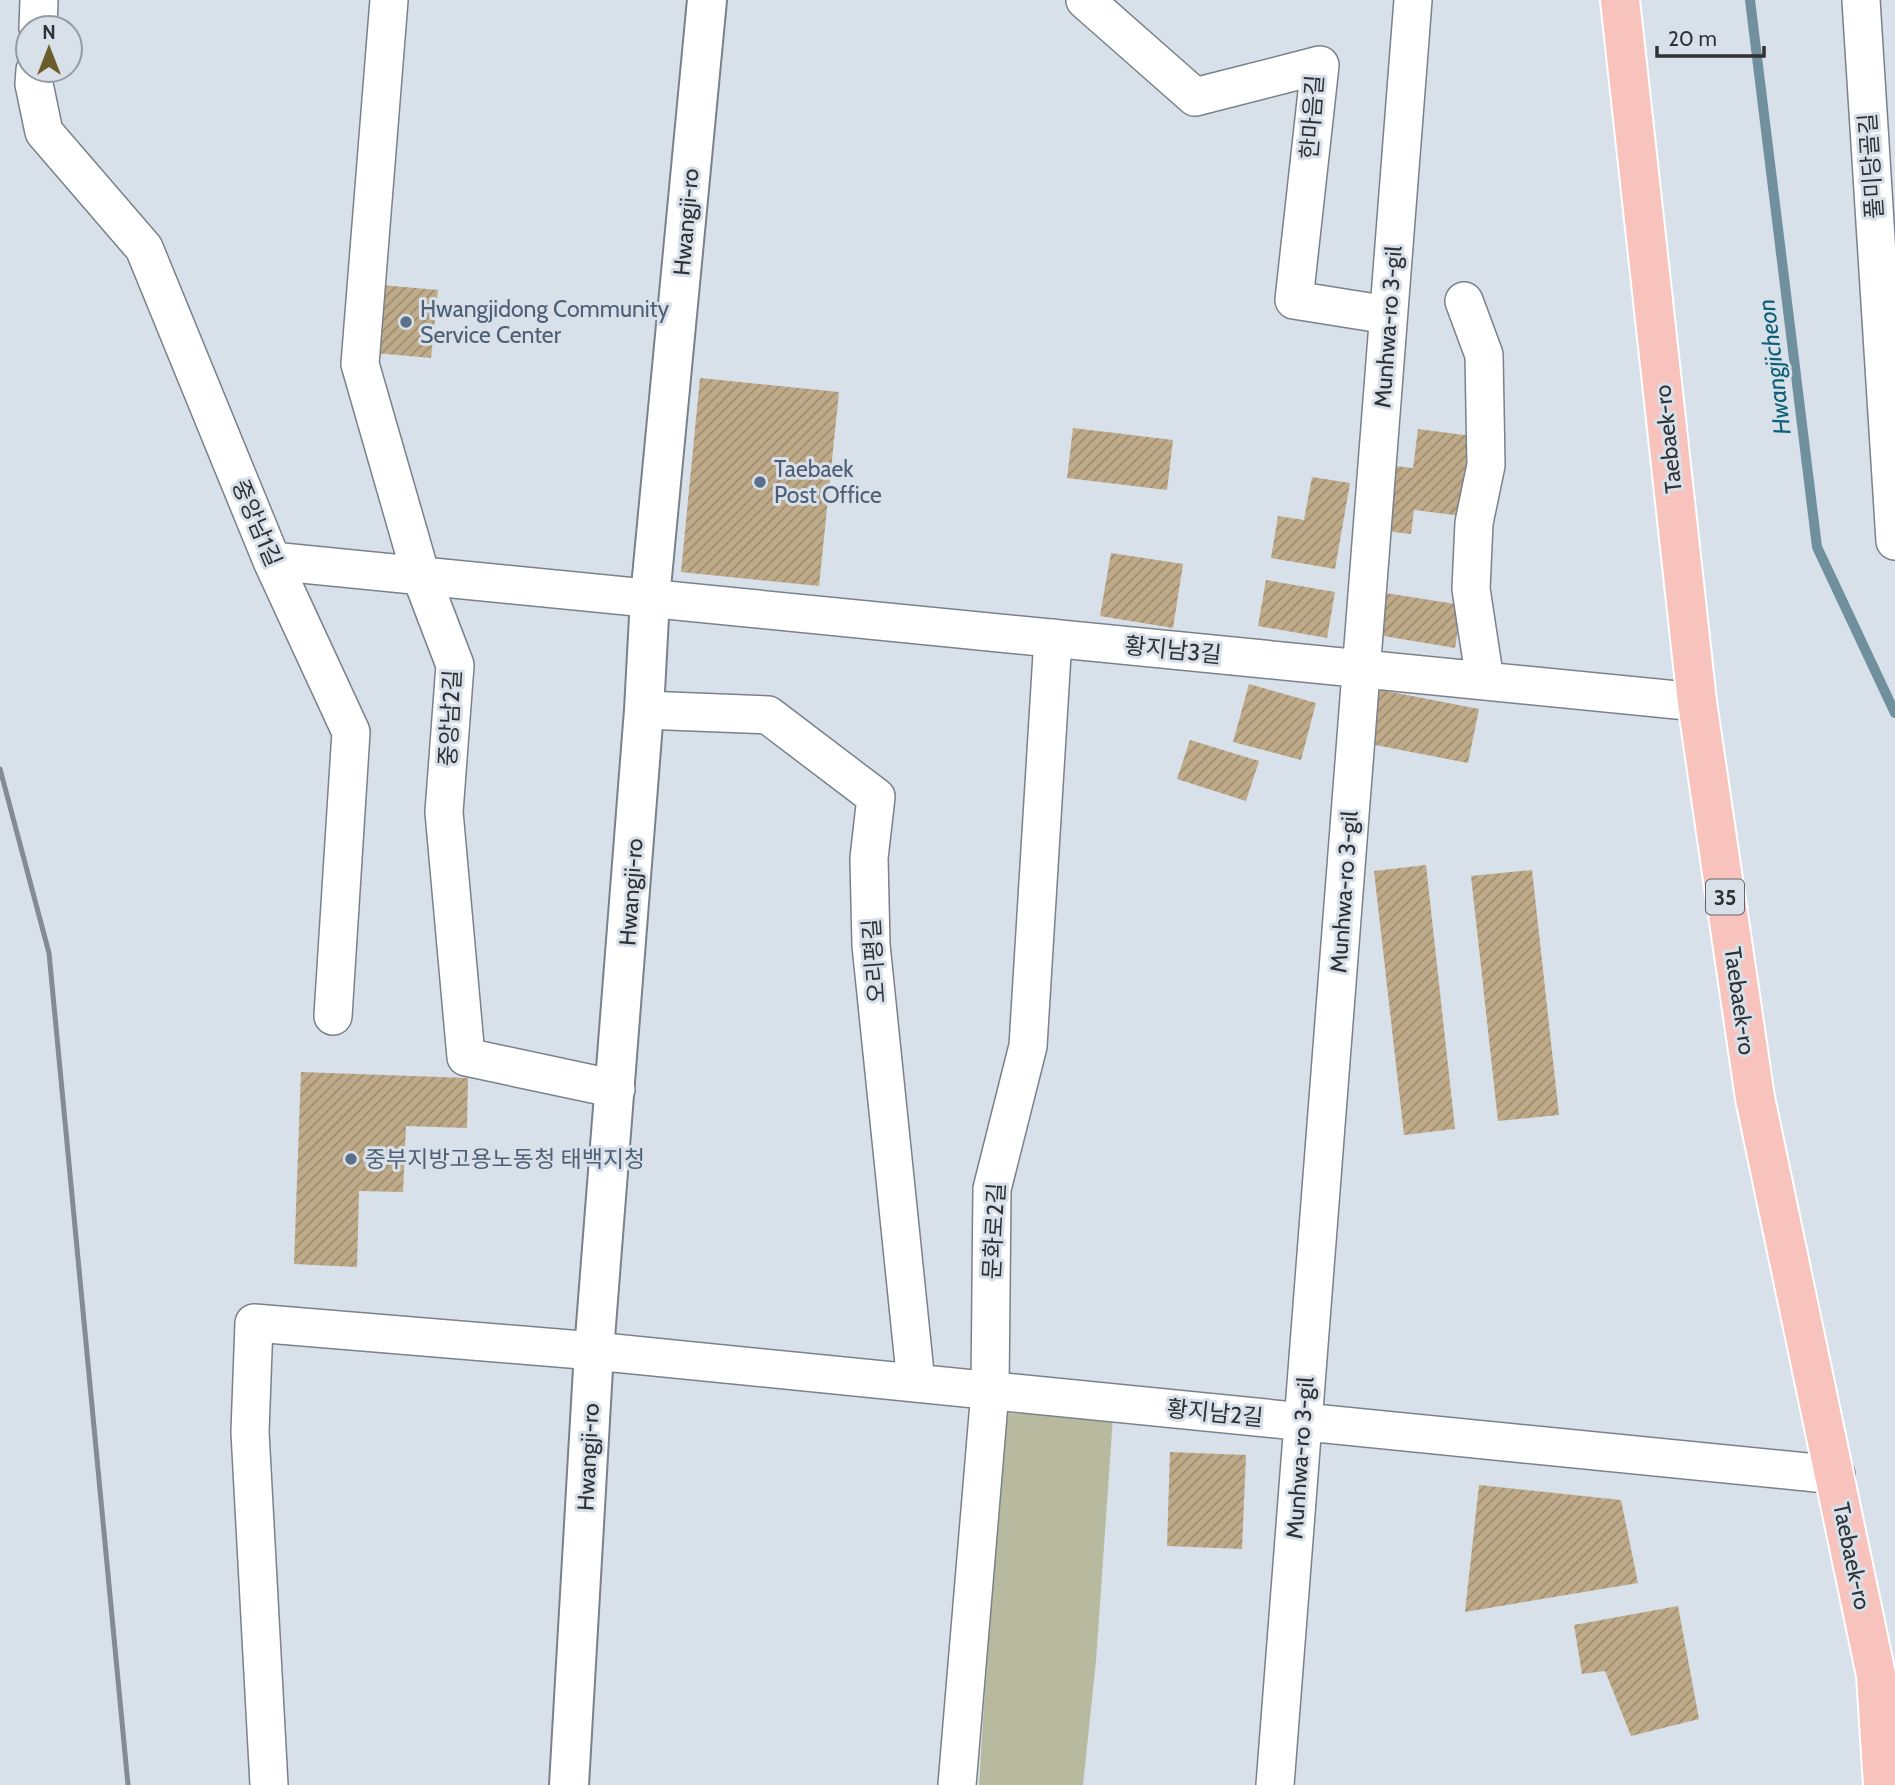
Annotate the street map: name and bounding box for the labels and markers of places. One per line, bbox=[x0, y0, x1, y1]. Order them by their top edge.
place label: Hwangjidong Community Service Center bbox=[420, 295, 669, 349]
marker: Hwangjidong Community Service Center bbox=[398, 314, 414, 330]
place label: Taebaek Post Office bbox=[774, 455, 882, 509]
marker: Taebaek Post Office bbox=[752, 474, 768, 490]
place label: 중부지방고용노동청 태백지청 bbox=[365, 1145, 645, 1173]
marker: 중부지방고용노동청 태백지청 bbox=[343, 1151, 359, 1167]

